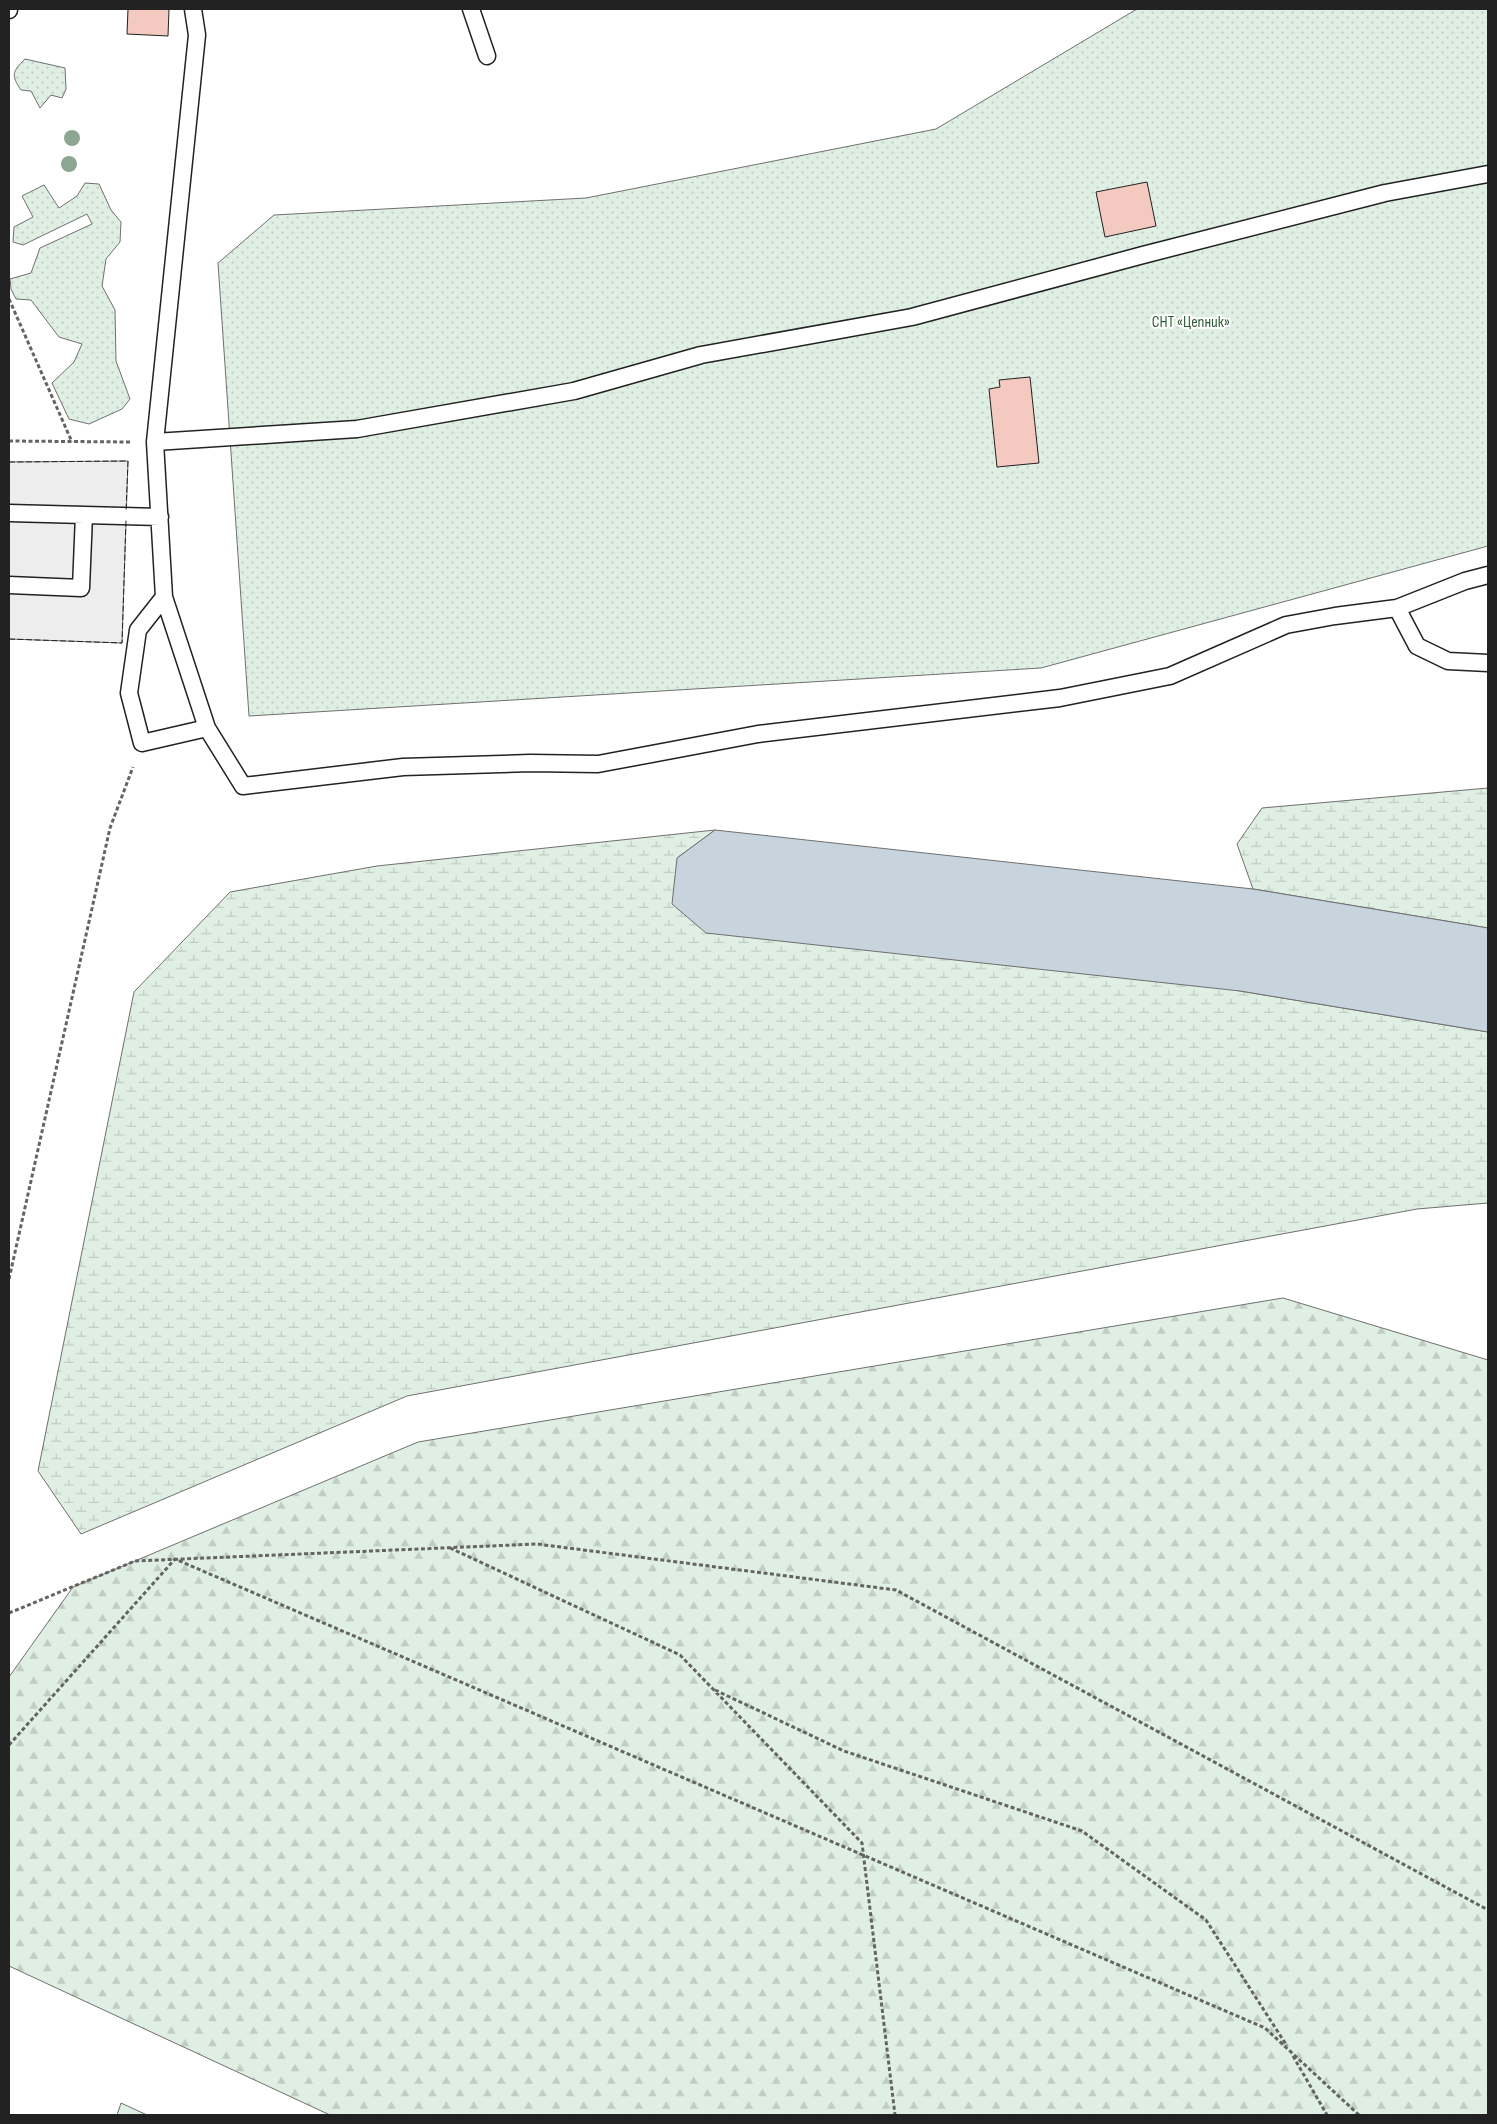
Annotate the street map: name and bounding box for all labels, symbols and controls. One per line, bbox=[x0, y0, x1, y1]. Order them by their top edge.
park label: СНТ «Цепник» bbox=[1152, 313, 1230, 332]

